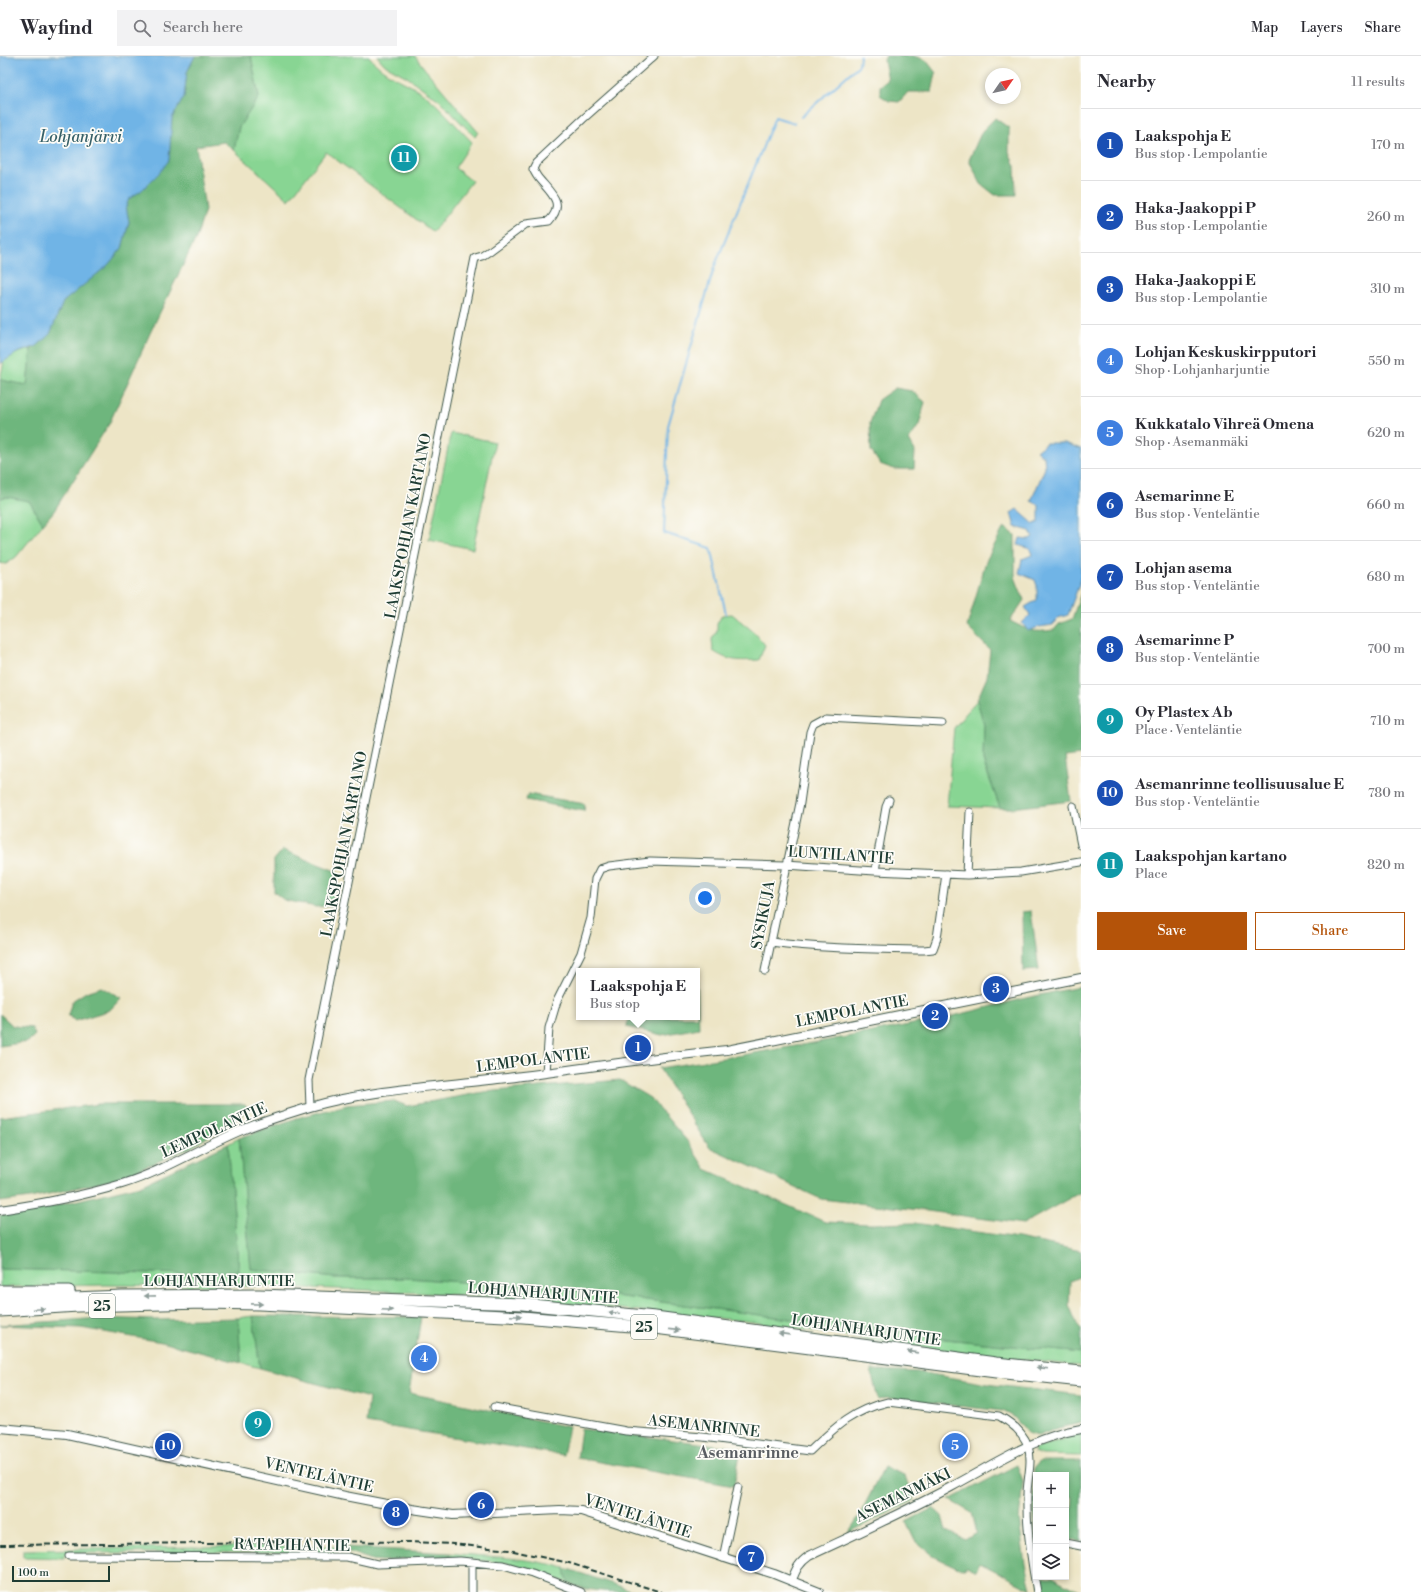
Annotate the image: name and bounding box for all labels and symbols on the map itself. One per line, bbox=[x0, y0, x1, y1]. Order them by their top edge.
north arrow bbox=[985, 68, 1021, 104]
water label: Lohjanjärvi bbox=[39, 127, 122, 147]
pin: 11 bbox=[391, 143, 417, 173]
street label: LAAKSPOHJAN KARTANO bbox=[381, 431, 436, 621]
street label: LAAKSPOHJAN KARTANO bbox=[317, 749, 372, 939]
street label: LUNTILANTIE bbox=[787, 842, 895, 869]
street label: SYSIKUJA bbox=[747, 878, 780, 951]
your location bbox=[695, 888, 715, 908]
pin: 3 bbox=[983, 974, 1009, 1004]
street label: LEMPOLANTIE bbox=[794, 991, 910, 1032]
pin: 2 bbox=[922, 1001, 948, 1031]
pin: 1 bbox=[625, 1033, 651, 1063]
street label: LEMPOLANTIE bbox=[475, 1044, 591, 1077]
street label: LEMPOLANTIE bbox=[158, 1099, 270, 1162]
street label: LOHJANHARJUNTIE bbox=[144, 1272, 294, 1291]
street label: LOHJANHARJUNTIE bbox=[467, 1279, 619, 1308]
one-way arrow bbox=[143, 1293, 156, 1299]
road number: 25 bbox=[89, 1294, 115, 1318]
one-way arrow bbox=[251, 1300, 263, 1307]
one-way arrow bbox=[33, 1305, 45, 1312]
one-way arrow bbox=[381, 1307, 394, 1313]
one-way arrow bbox=[608, 1310, 620, 1316]
street label: LOHJANHARJUNTIE bbox=[790, 1311, 942, 1350]
one-way arrow bbox=[510, 1313, 522, 1320]
road number: 25 bbox=[631, 1315, 657, 1339]
one-way arrow bbox=[668, 1327, 680, 1333]
one-way arrow bbox=[778, 1331, 790, 1337]
pin: 4 bbox=[411, 1343, 437, 1373]
one-way arrow bbox=[907, 1349, 919, 1355]
one-way arrow bbox=[1036, 1365, 1048, 1371]
pin: 9 bbox=[245, 1409, 271, 1439]
street label: ASEMANRINNE bbox=[646, 1411, 761, 1442]
pin: 10 bbox=[155, 1431, 181, 1461]
pin: 5 bbox=[942, 1431, 968, 1461]
district label: Asemanrinne bbox=[696, 1443, 799, 1463]
street label: VENTELÄNTIE bbox=[261, 1453, 375, 1497]
street label: ASEMANMÄKI bbox=[851, 1464, 954, 1527]
pin: 6 bbox=[468, 1490, 494, 1520]
street label: VENTELÄNTIE bbox=[581, 1490, 694, 1543]
pin: 8 bbox=[383, 1498, 409, 1528]
street label: RATAPIHANTIE bbox=[234, 1535, 350, 1556]
pin: 7 bbox=[738, 1543, 764, 1573]
scale bar bbox=[12, 1564, 110, 1583]

